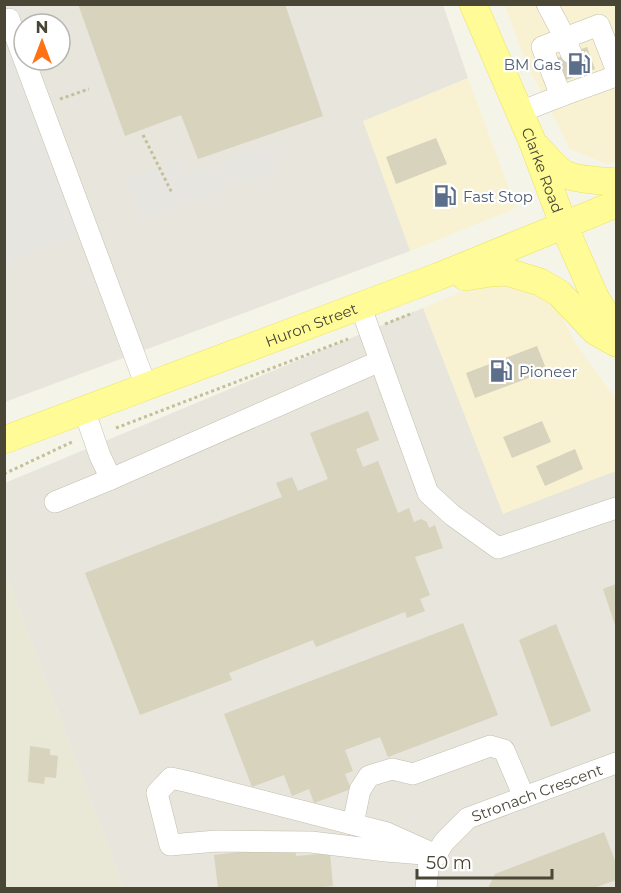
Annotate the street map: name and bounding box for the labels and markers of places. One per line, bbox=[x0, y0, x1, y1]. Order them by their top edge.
fuel station icon: BM Gas bbox=[566, 51, 592, 77]
place label: BM Gas bbox=[504, 55, 561, 74]
fuel station icon: Fast Stop bbox=[432, 183, 458, 209]
place label: Fast Stop bbox=[463, 187, 533, 206]
fuel station icon: Pioneer bbox=[488, 358, 514, 384]
place label: Pioneer bbox=[519, 362, 578, 381]

